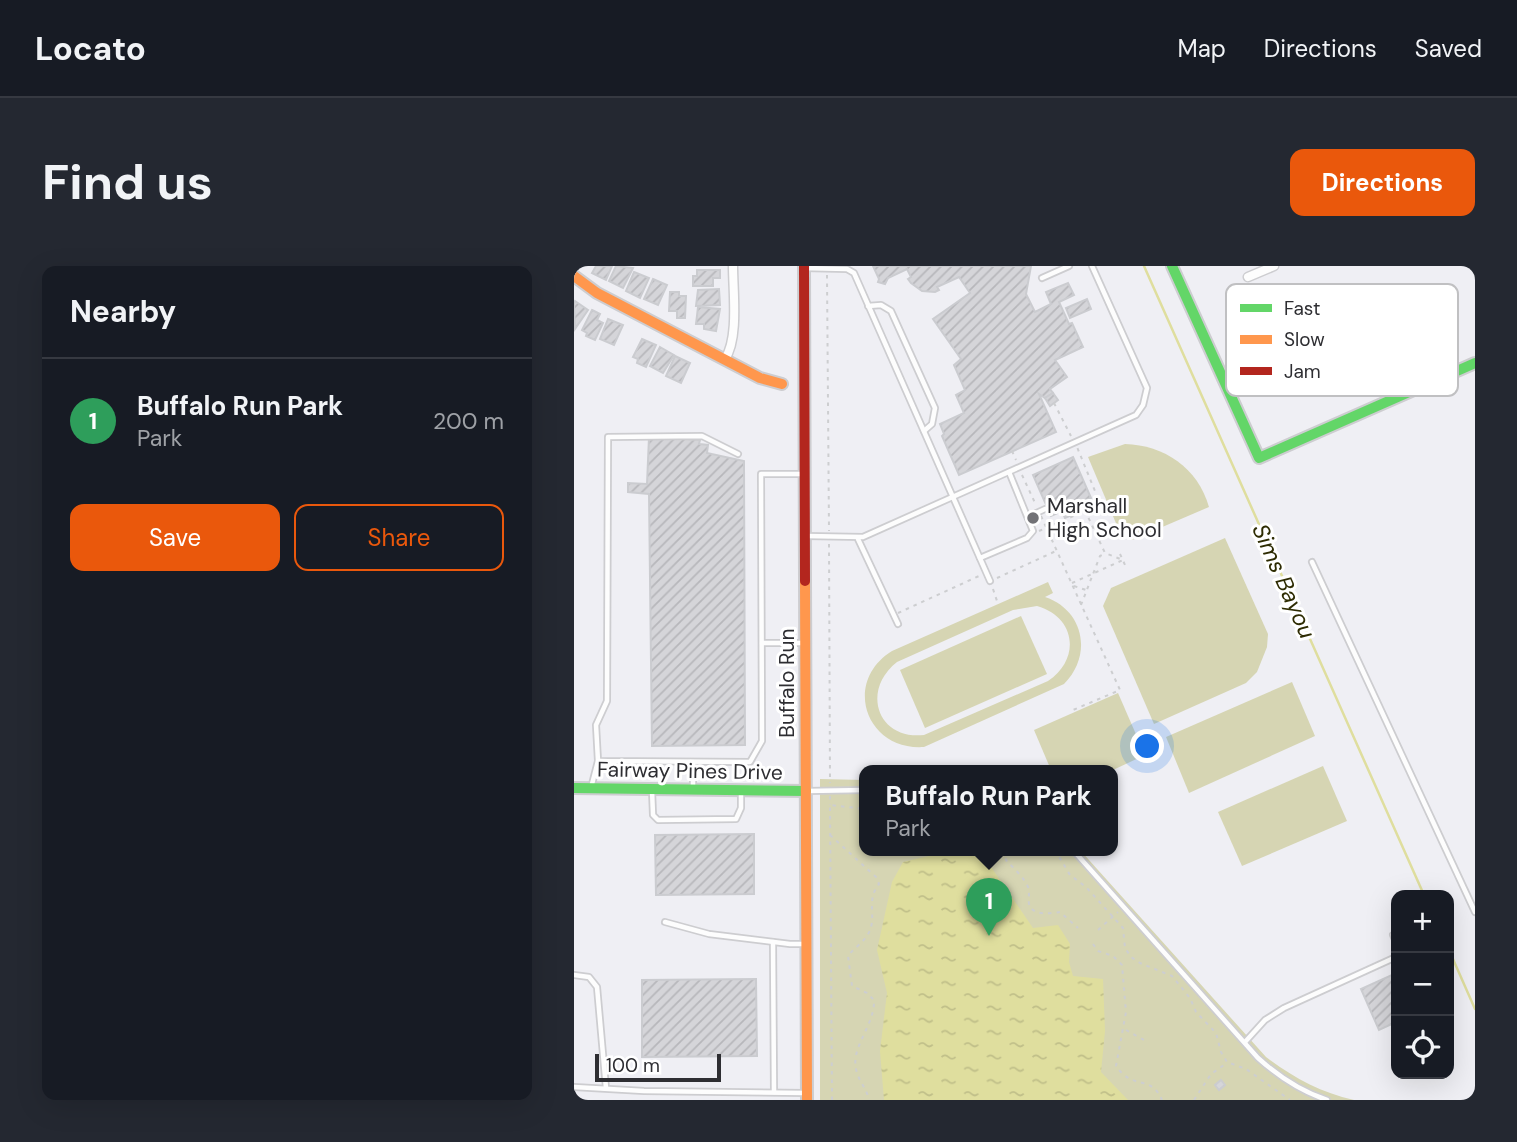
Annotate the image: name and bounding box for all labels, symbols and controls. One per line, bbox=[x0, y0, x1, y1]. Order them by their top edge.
text: Locato bbox=[35, 27, 146, 70]
text: Map bbox=[1178, 33, 1226, 64]
text: Directions bbox=[1264, 33, 1377, 64]
text: Saved bbox=[1415, 33, 1482, 64]
button: Directions bbox=[1290, 149, 1475, 216]
text: Find us bbox=[42, 150, 213, 214]
legend bbox=[1226, 284, 1458, 396]
text: Nearby bbox=[70, 292, 176, 331]
text: Fast bbox=[1284, 296, 1320, 321]
text: Slow bbox=[1284, 327, 1325, 352]
text: Jam bbox=[1284, 359, 1321, 384]
text: Buffalo Run Park bbox=[137, 389, 343, 423]
text: 1 bbox=[89, 406, 97, 436]
text: 200 m bbox=[433, 406, 504, 436]
text: Park bbox=[137, 423, 182, 453]
place label: Marshall High School bbox=[1047, 492, 1162, 544]
button: Save bbox=[70, 504, 280, 571]
button: Share bbox=[294, 504, 504, 571]
marker: Marshall High School bbox=[1025, 510, 1041, 526]
water label: Sims Bayou bbox=[1245, 519, 1323, 643]
street label: Buffalo Run bbox=[773, 628, 801, 738]
your location bbox=[1130, 729, 1164, 763]
street label: Fairway Pines Drive bbox=[597, 755, 783, 787]
popup bbox=[859, 765, 1118, 856]
text: Buffalo Run Park bbox=[885, 779, 1092, 813]
text: Park bbox=[885, 813, 931, 843]
pin: 1 bbox=[966, 878, 1012, 936]
map controls bbox=[1391, 890, 1454, 1079]
button: + bbox=[1391, 890, 1454, 953]
button: − bbox=[1391, 953, 1454, 1016]
button: locate bbox=[1391, 1016, 1454, 1079]
scale bar bbox=[595, 1051, 721, 1083]
text: 100 m bbox=[606, 1053, 660, 1078]

